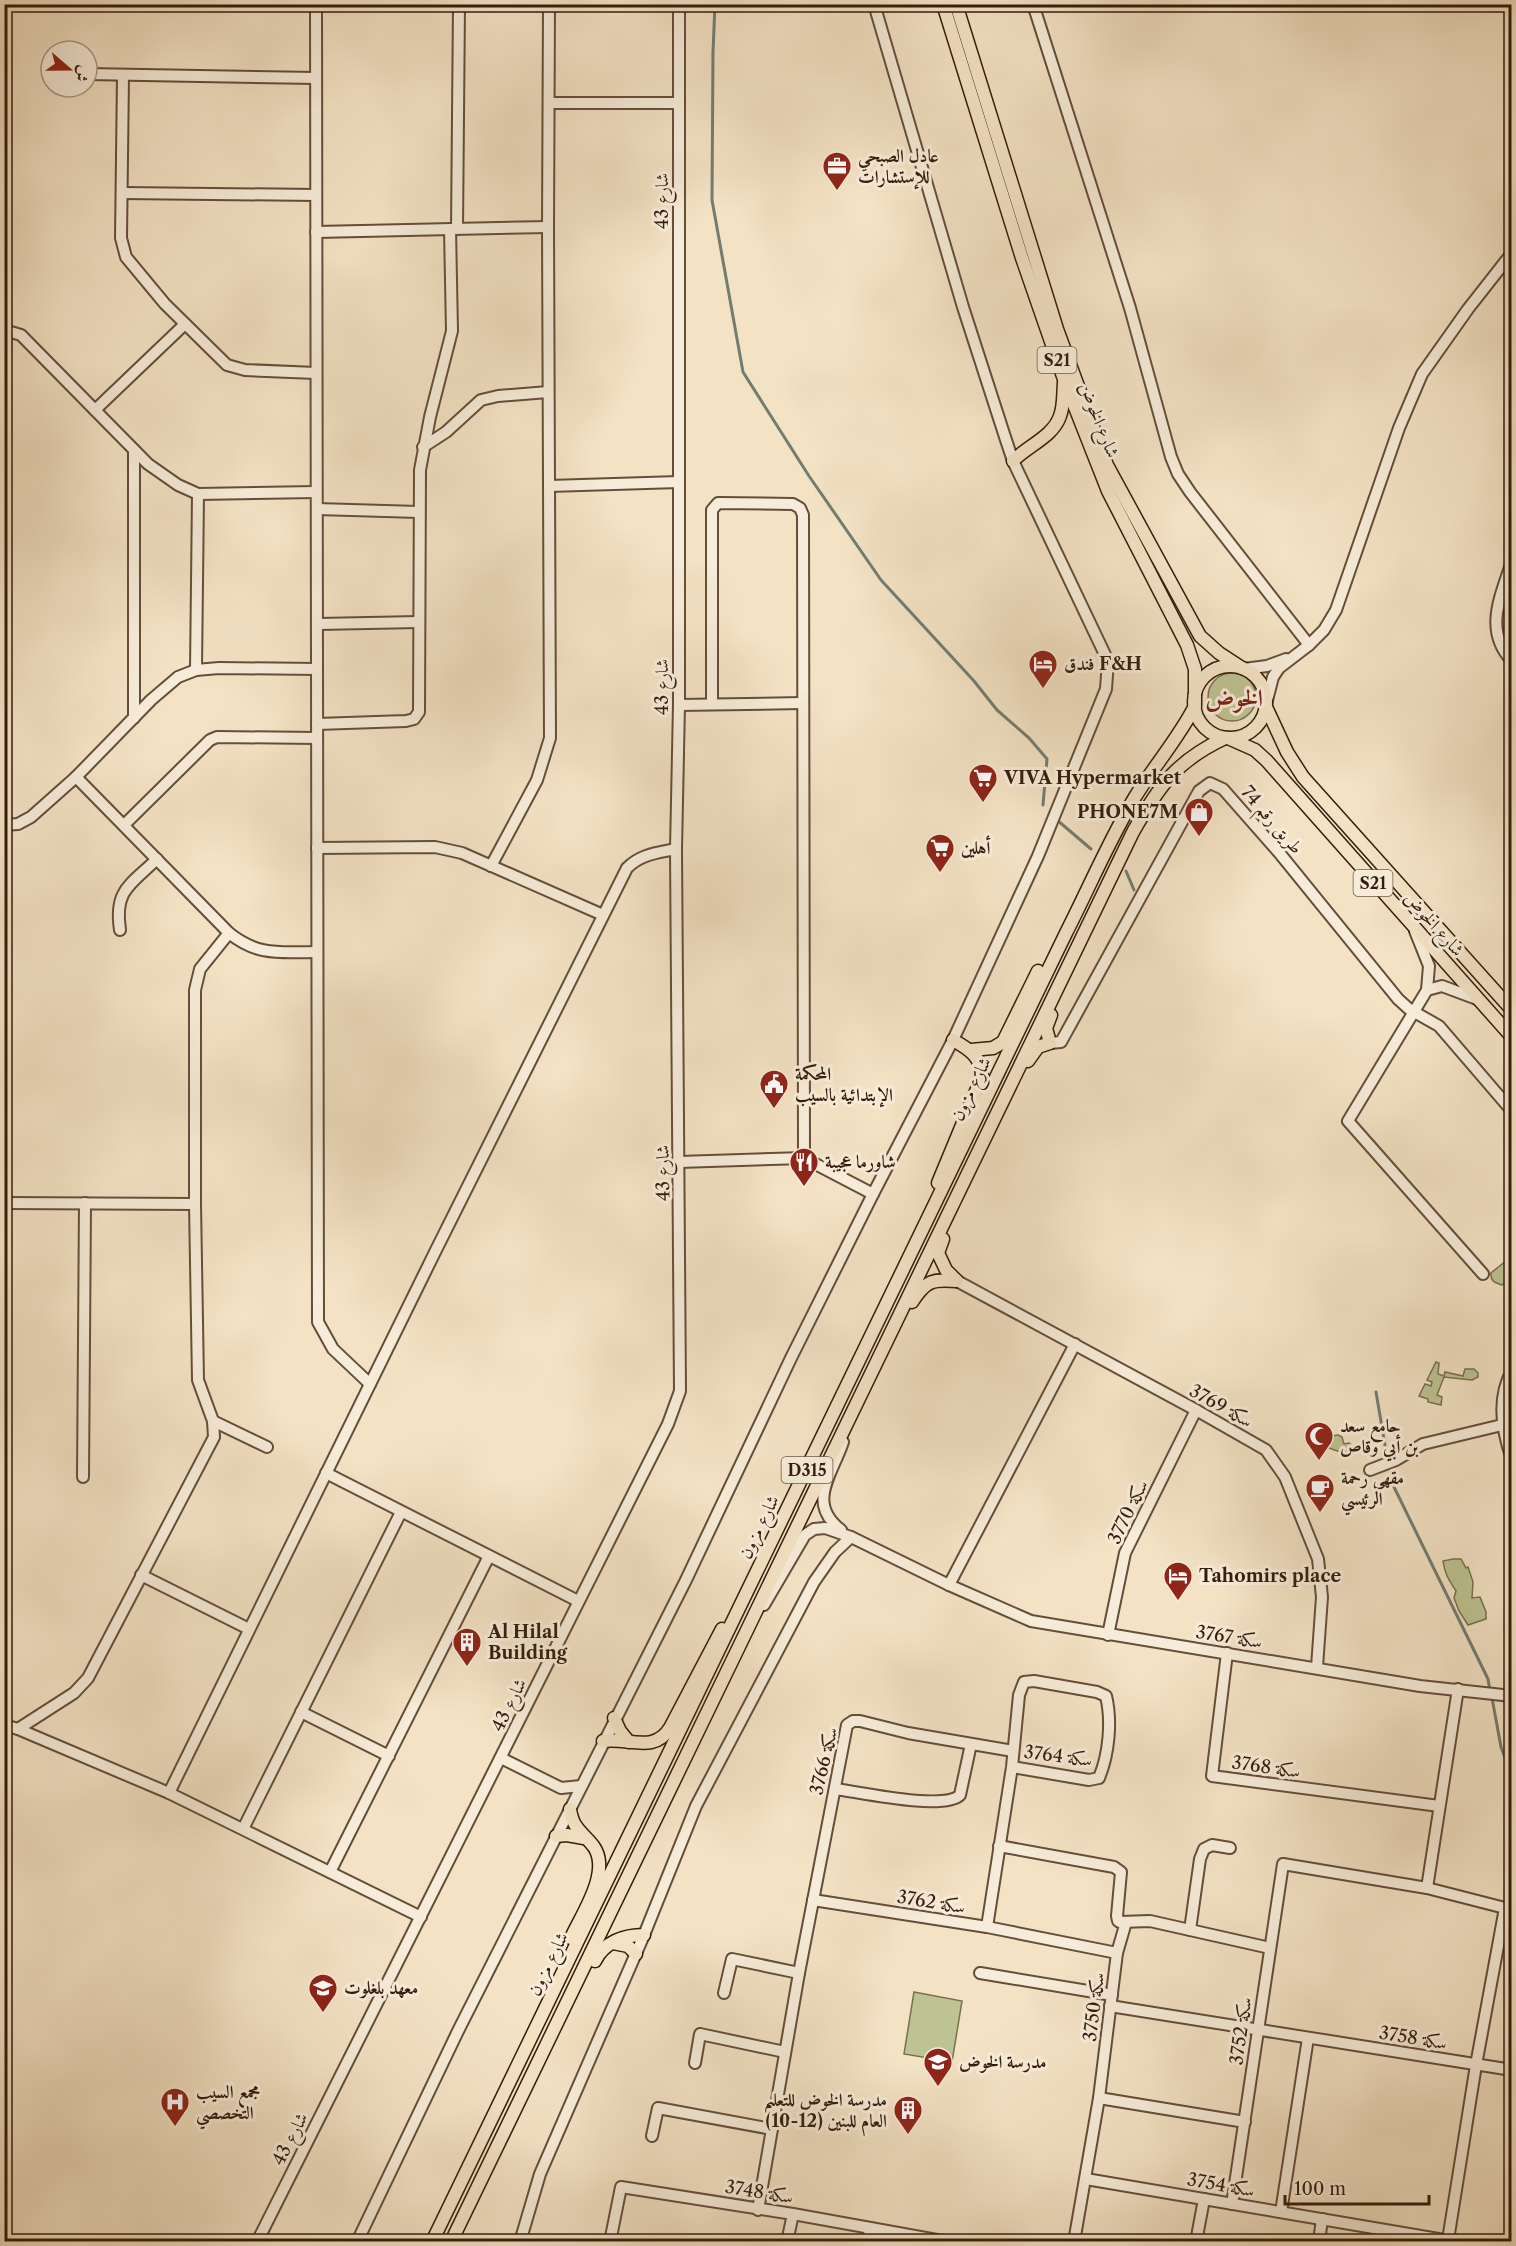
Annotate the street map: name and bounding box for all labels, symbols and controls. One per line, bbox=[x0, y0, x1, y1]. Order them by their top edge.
north arrow bbox=[39, 39, 99, 99]
text: ش bbox=[71, 63, 95, 85]
place label: عادل الصبحي للإستشارات bbox=[858, 145, 939, 190]
office icon: عادل الصبحي للإستشارات bbox=[821, 150, 853, 192]
street label: شارع 43 bbox=[651, 173, 677, 229]
road number: S21 bbox=[1038, 347, 1076, 373]
street label: شارع الخوض bbox=[1070, 379, 1124, 462]
hotel icon: فندق F&H bbox=[1027, 648, 1059, 690]
place label: فندق F&H bbox=[1064, 653, 1142, 675]
street label: شارع 43 bbox=[651, 659, 677, 715]
district label: الخوض bbox=[1205, 683, 1263, 713]
supermarket icon: VIVA Hypermarket bbox=[967, 762, 999, 804]
place label: VIVA Hypermarket bbox=[1003, 767, 1182, 789]
street label: طريق رقم 74 bbox=[1232, 781, 1308, 863]
shop icon: PHONE7M bbox=[1183, 796, 1215, 838]
place label: PHONE7M bbox=[1077, 801, 1178, 823]
supermarket icon: أهلين bbox=[924, 832, 956, 874]
place label: أهلين bbox=[961, 835, 991, 859]
road number: S21 bbox=[1354, 870, 1392, 896]
street label: شارع الخوض bbox=[1396, 887, 1469, 964]
street label: شارع مزون bbox=[946, 1053, 999, 1126]
place label: المحكمة الإبتدائية بالسيب bbox=[795, 1063, 893, 1108]
public building icon: المحكمة الإبتدائية بالسيب bbox=[758, 1068, 790, 1110]
street label: شارع 43 bbox=[652, 1145, 678, 1201]
restaurant icon: شاورما عجيبة bbox=[788, 1146, 820, 1188]
place label: شاورما عجيبة bbox=[825, 1151, 896, 1173]
street label: سكة 3769 bbox=[1186, 1380, 1256, 1432]
place label: جامع سعد بن أبي وقاص bbox=[1340, 1415, 1419, 1462]
mosque icon: جامع سعد بن أبي وقاص bbox=[1303, 1420, 1335, 1462]
road number: D315 bbox=[782, 1457, 832, 1483]
place label: مقهي رحمة الرئيسي bbox=[1341, 1467, 1404, 1516]
cafe icon: مقهي رحمة الرئيسي bbox=[1304, 1472, 1336, 1514]
street label: سكة 3770 bbox=[1103, 1476, 1153, 1548]
street label: شارع مزون bbox=[734, 1491, 787, 1564]
hotel icon: Tahomirs place bbox=[1162, 1560, 1194, 1602]
place label: Tahomirs place bbox=[1199, 1565, 1341, 1587]
place label: Al Hilal Building bbox=[487, 1621, 568, 1664]
street label: سكة 3767 bbox=[1194, 1621, 1264, 1653]
building icon: Al Hilal Building bbox=[451, 1626, 483, 1668]
street label: شارع 43 bbox=[487, 1675, 535, 1737]
street label: سكة 3766 bbox=[806, 1725, 842, 1797]
street label: سكة 3764 bbox=[1023, 1741, 1093, 1771]
street label: سكة 3768 bbox=[1230, 1751, 1302, 1783]
street label: سكة 3762 bbox=[895, 1886, 967, 1918]
street label: شارع مزون bbox=[523, 1928, 576, 2001]
street label: سكة 3750 bbox=[1079, 1971, 1109, 2043]
school or university icon: معهد بلغلوت bbox=[307, 1972, 339, 2014]
place label: معهد بلغلوت bbox=[344, 1977, 418, 1999]
street label: سكة 3752 bbox=[1225, 1996, 1257, 2066]
street label: سكة 3758 bbox=[1377, 2022, 1449, 2054]
school or university icon: مدرسة الخوض bbox=[922, 2046, 954, 2088]
place label: مدرسة الخوض bbox=[959, 2051, 1047, 2073]
place label: مجمع السيب التخصصي bbox=[196, 2081, 260, 2130]
hospital icon: مجمع السيب التخصصي bbox=[159, 2086, 191, 2128]
place label: مدرسة الخوض للتعليم العام للبنين (12-10) bbox=[764, 2089, 887, 2137]
building icon: مدرسة الخوض للتعليم العام للبنين (12-10) bbox=[892, 2094, 924, 2136]
street label: شارع 43 bbox=[267, 2109, 316, 2171]
street label: سكة 3754 bbox=[1185, 2168, 1257, 2202]
scale bar bbox=[1285, 2168, 1429, 2206]
street label: سكة 3748 bbox=[723, 2176, 795, 2208]
text: 100 m bbox=[1294, 2178, 1346, 2200]

